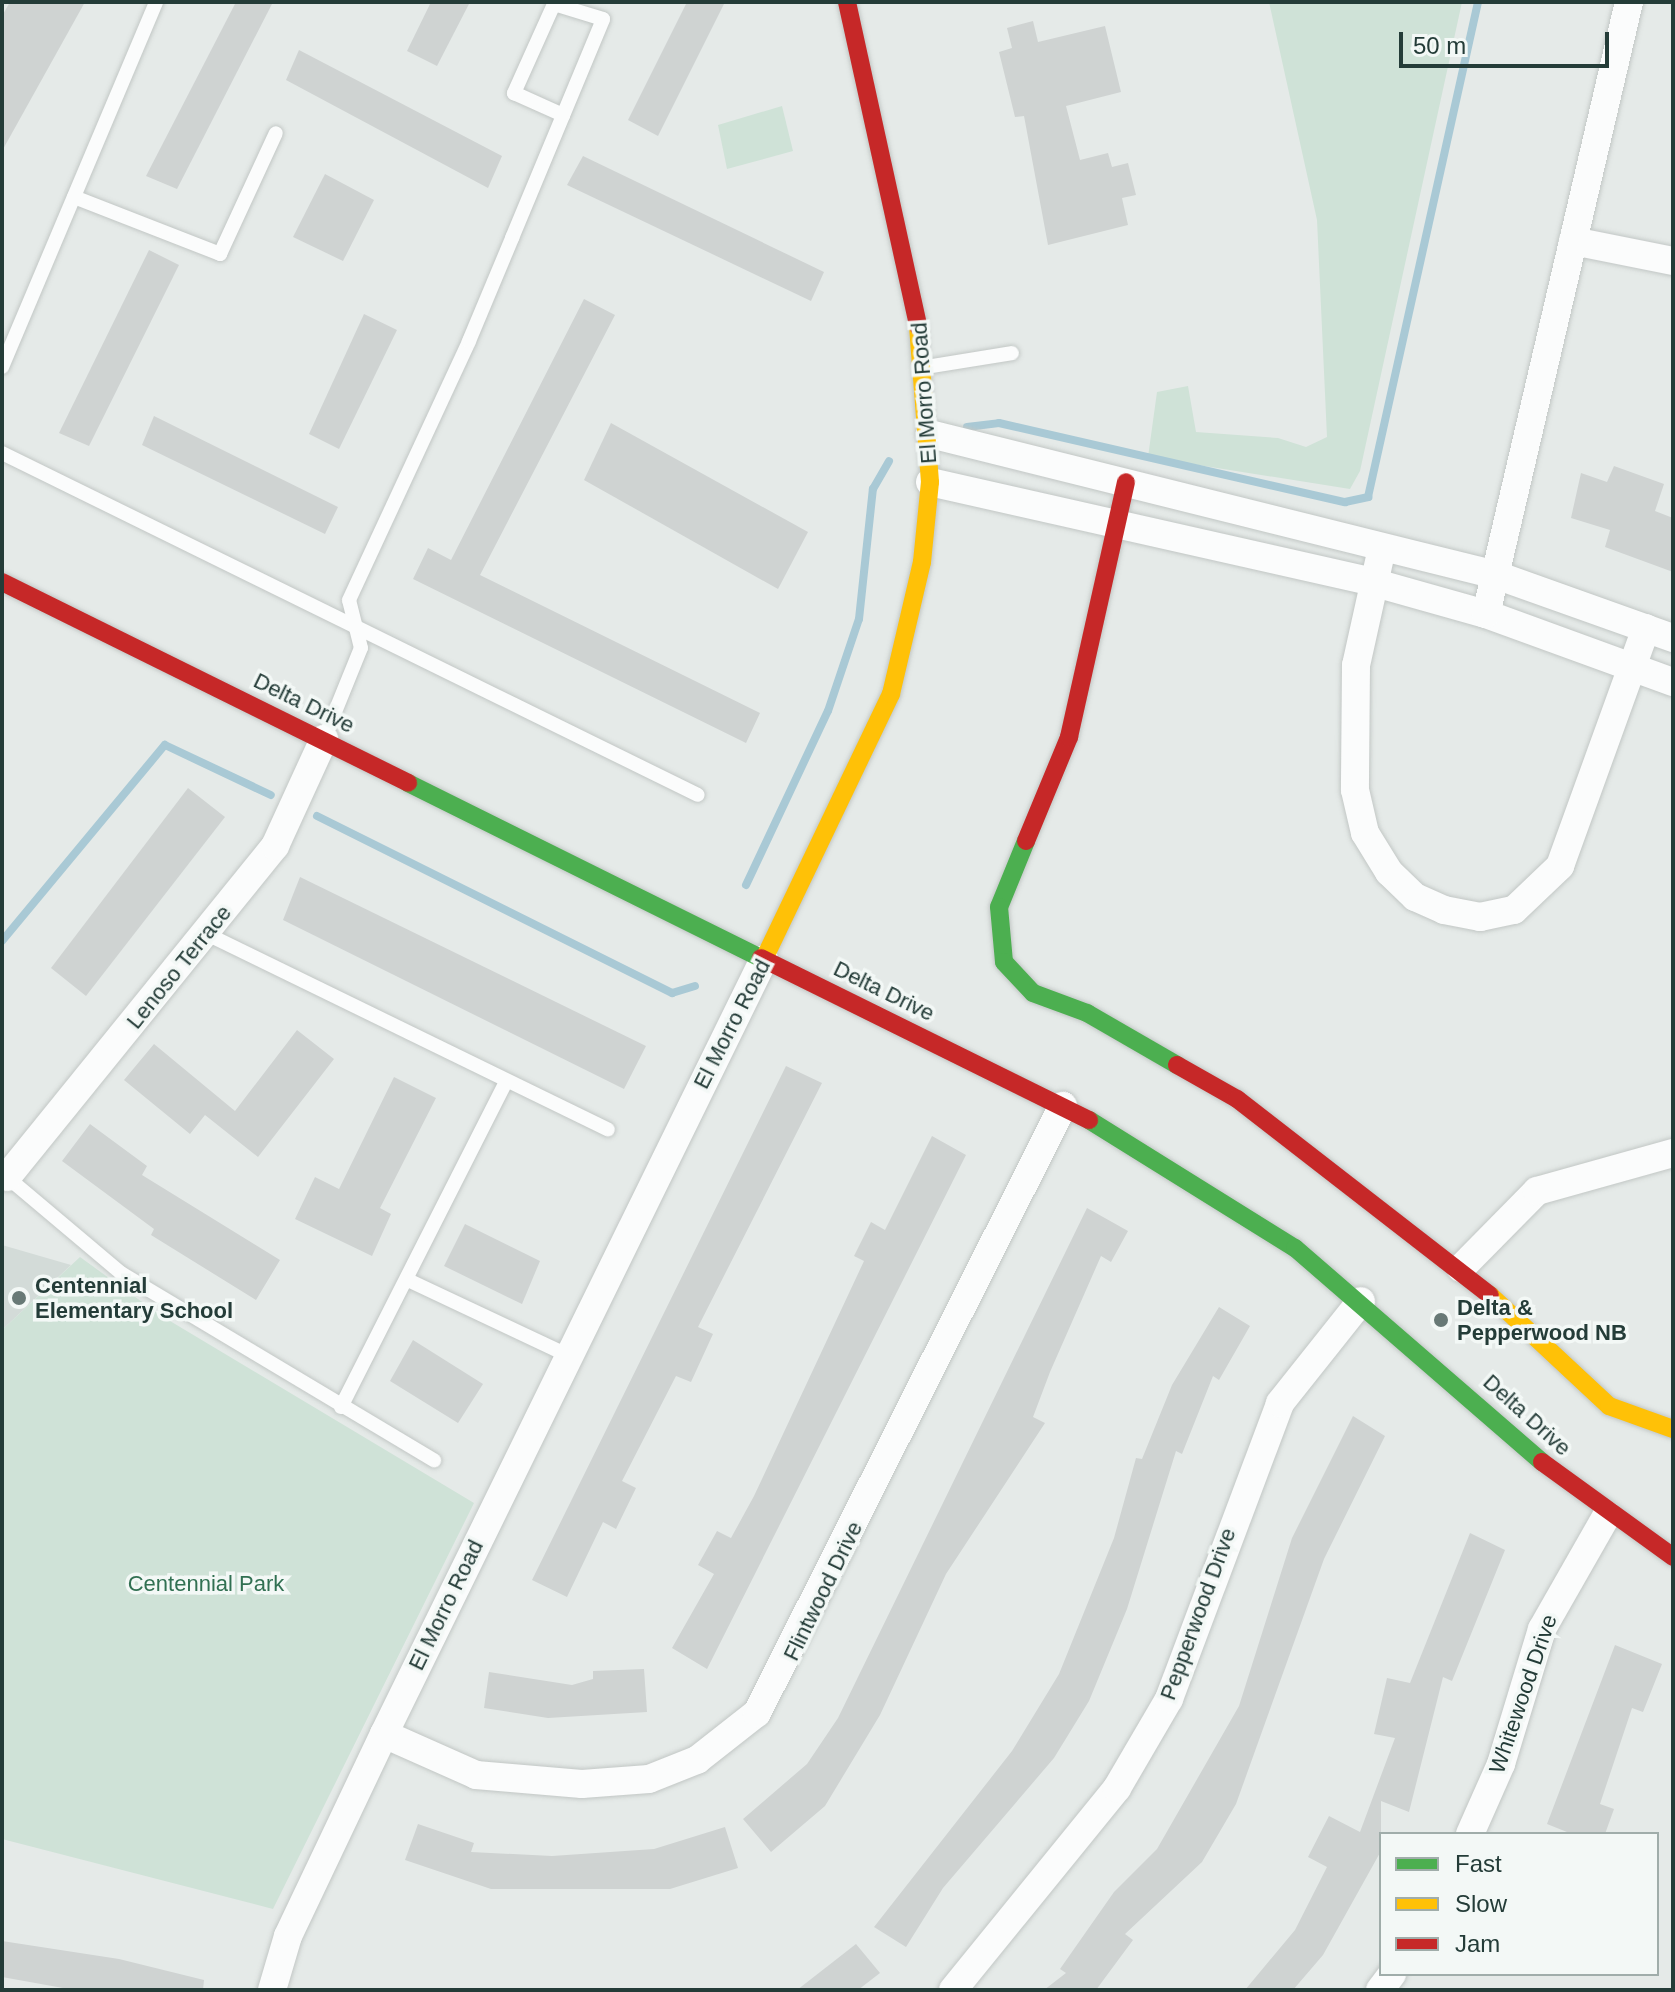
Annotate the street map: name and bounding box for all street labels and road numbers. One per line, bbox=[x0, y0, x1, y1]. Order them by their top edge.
street label: El Morro Road bbox=[906, 321, 942, 465]
street label: Delta Drive bbox=[249, 667, 359, 739]
street label: Lenoso Terrace bbox=[121, 900, 237, 1034]
street label: El Morro Road bbox=[688, 955, 776, 1093]
street label: Delta Drive bbox=[829, 955, 939, 1027]
street label: Delta Drive bbox=[1478, 1369, 1576, 1461]
street label: Flintwood Drive bbox=[778, 1517, 868, 1665]
street label: Pepperwood Drive bbox=[1155, 1524, 1241, 1704]
street label: El Morro Road bbox=[403, 1535, 489, 1675]
street label: Whitewood Drive bbox=[1483, 1611, 1563, 1777]

